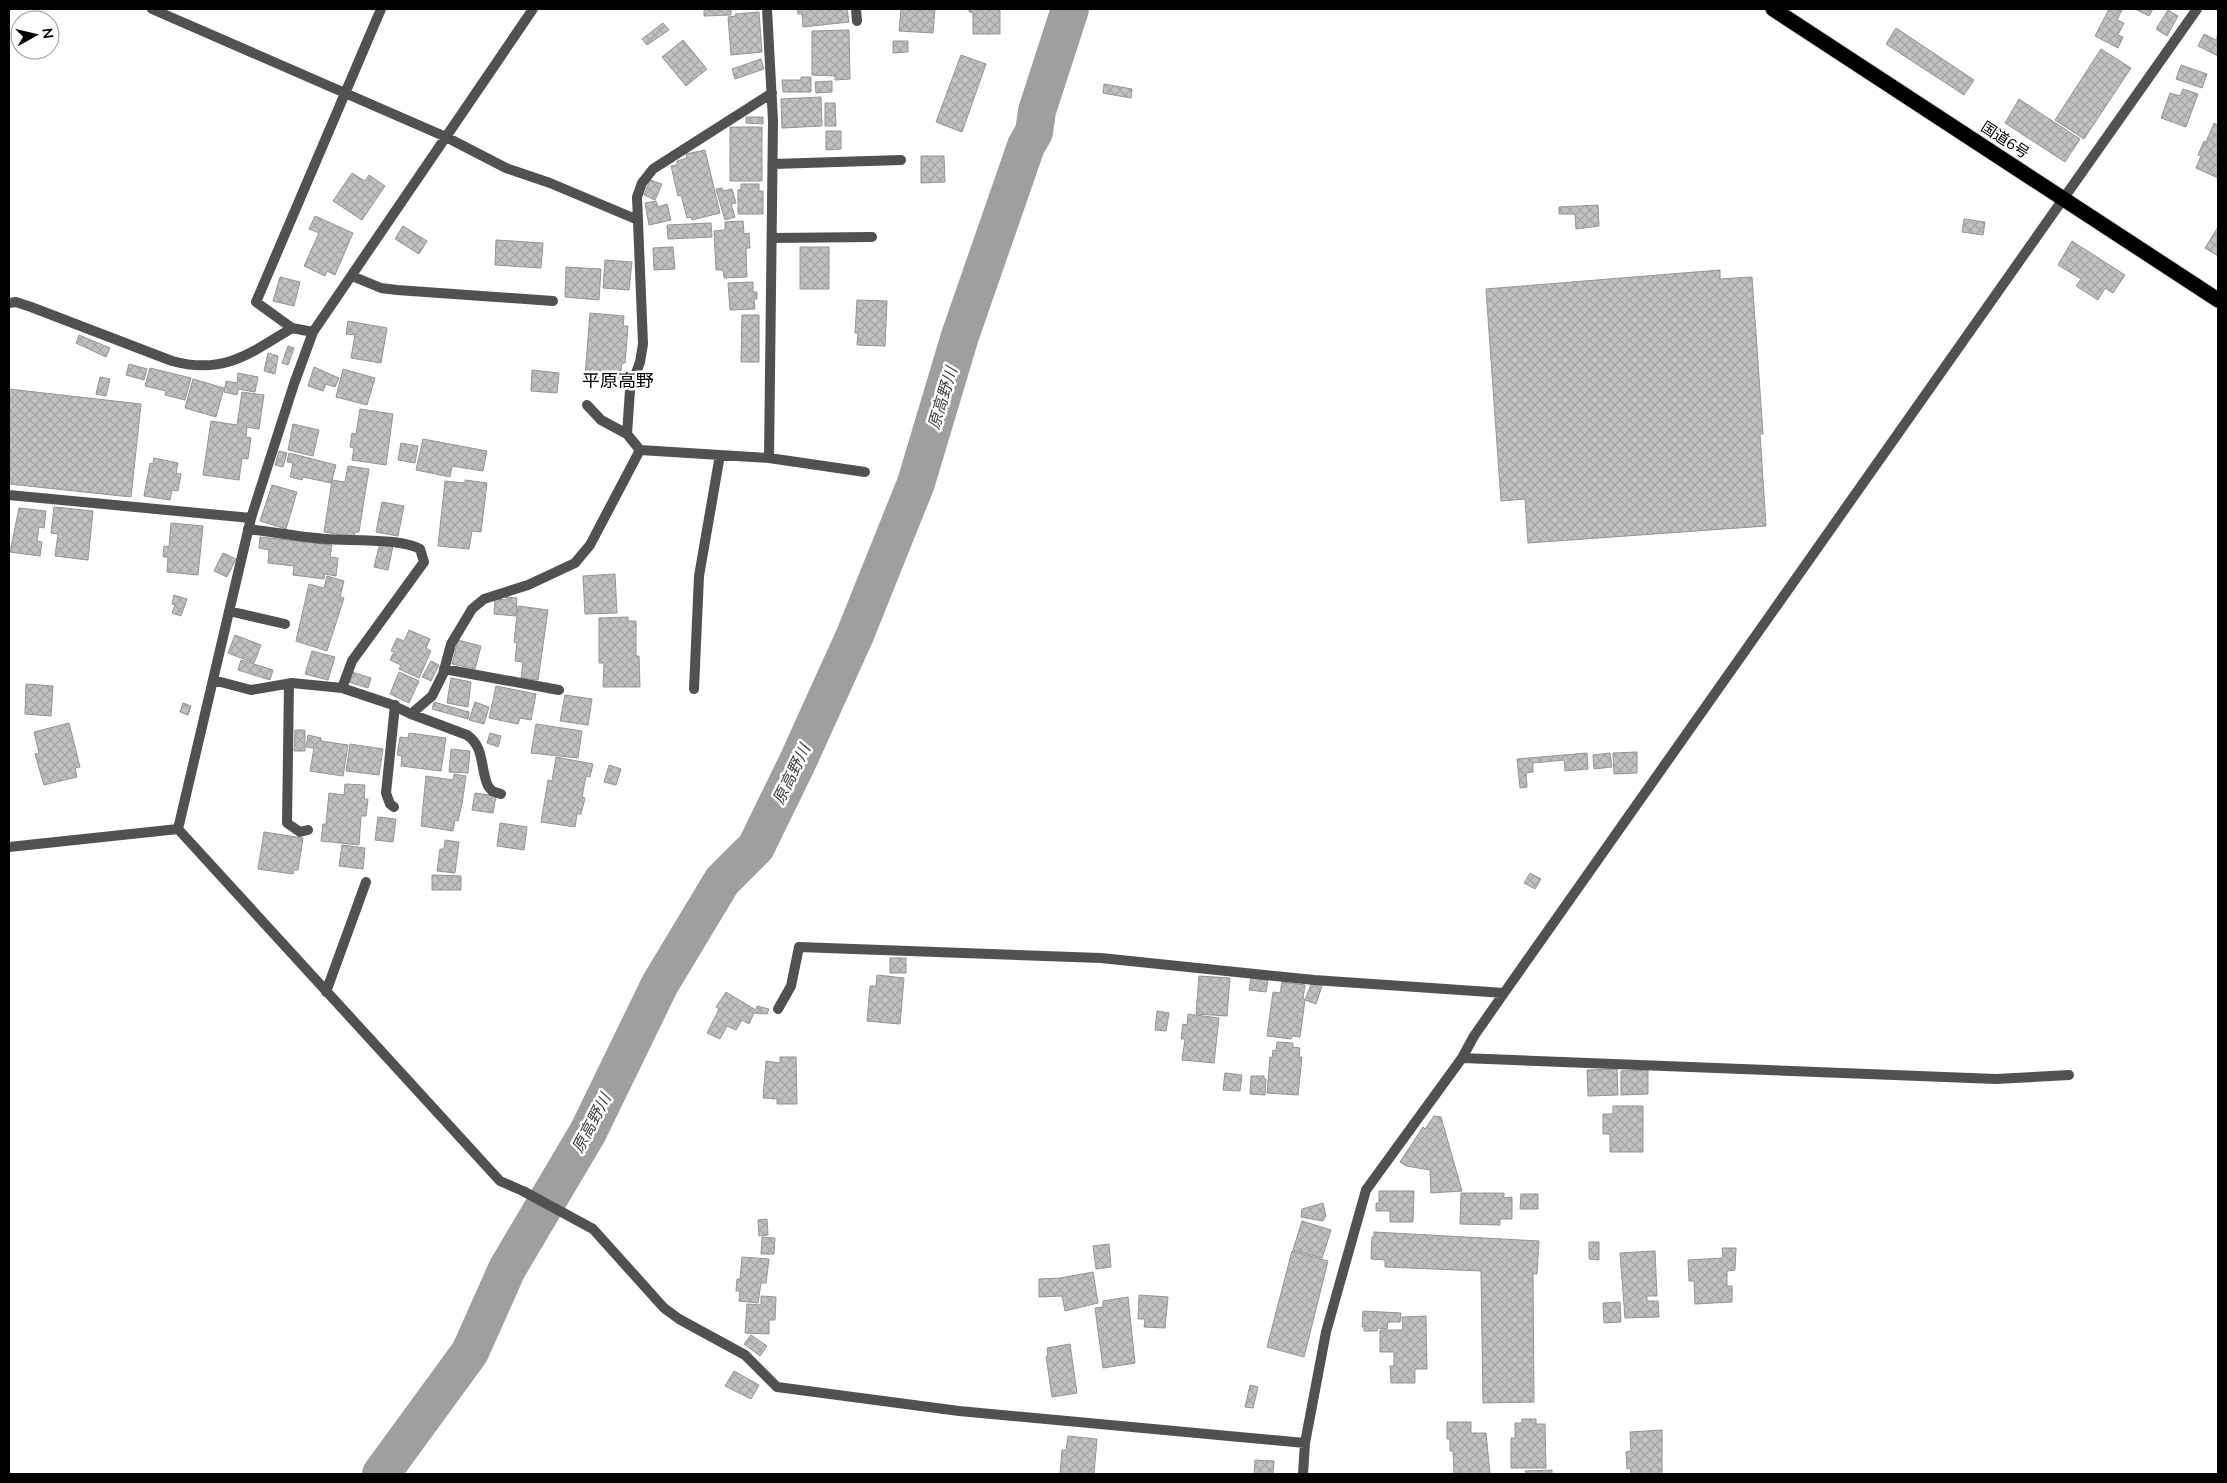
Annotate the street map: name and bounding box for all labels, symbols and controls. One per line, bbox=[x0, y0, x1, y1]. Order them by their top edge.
north arrow bbox=[10, 10, 60, 60]
text: N bbox=[38, 27, 58, 40]
street label: 国道6号 bbox=[1977, 117, 2033, 162]
water label: 原高野川 bbox=[923, 363, 962, 432]
district label: 平原高野 bbox=[582, 369, 654, 392]
water label: 原高野川 bbox=[768, 739, 815, 807]
water label: 原高野川 bbox=[567, 1088, 616, 1156]

